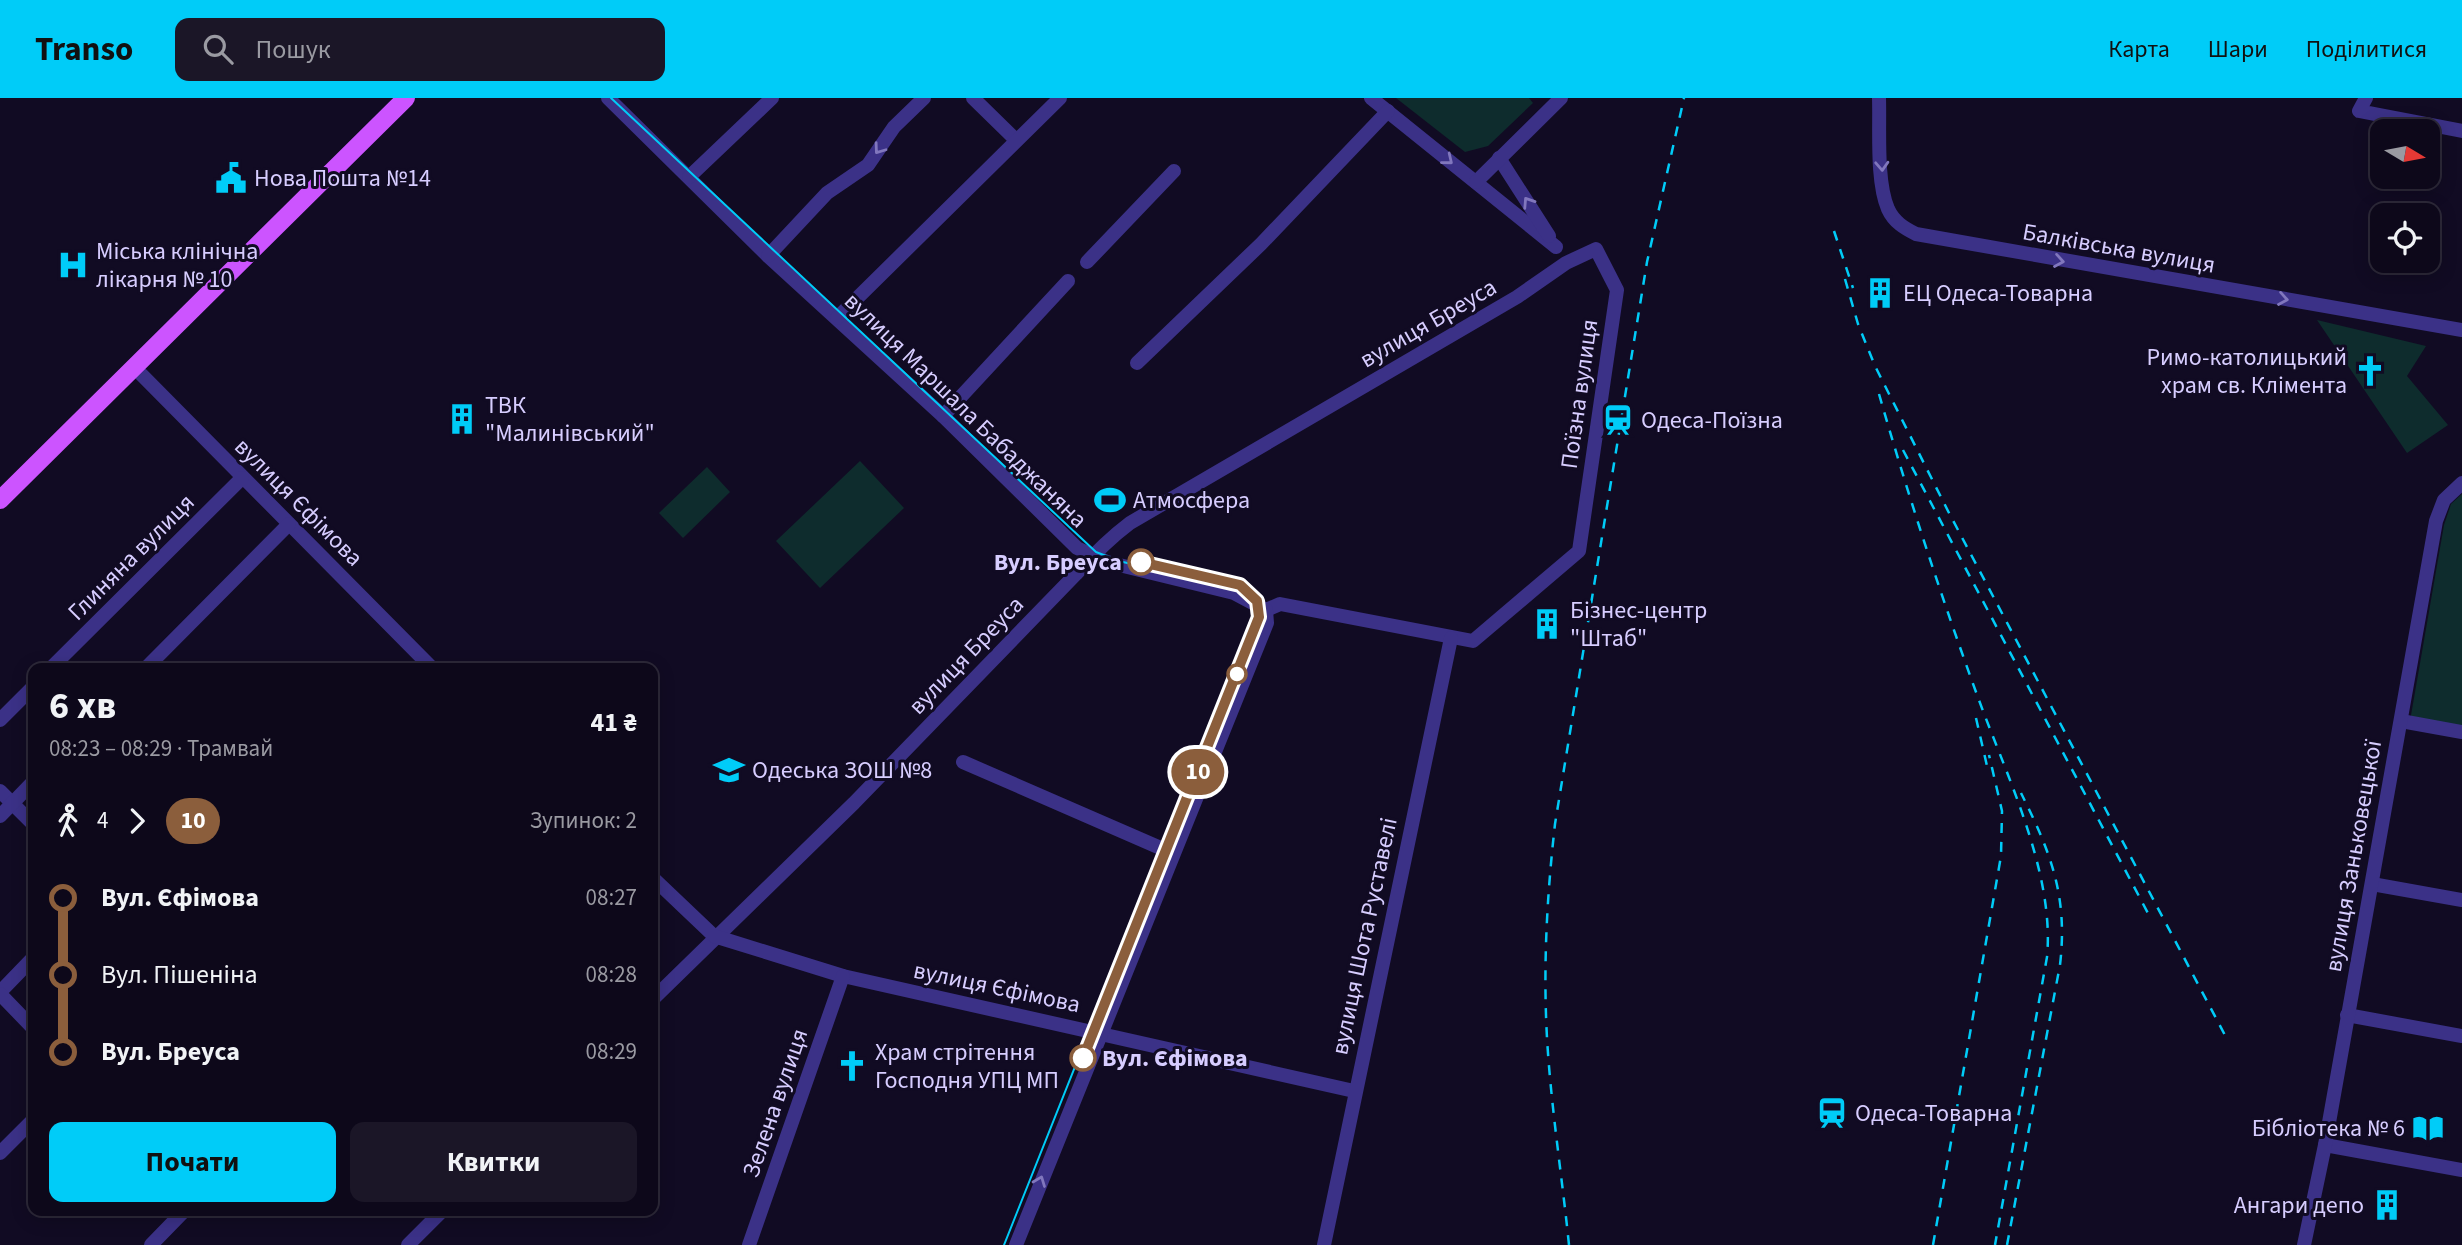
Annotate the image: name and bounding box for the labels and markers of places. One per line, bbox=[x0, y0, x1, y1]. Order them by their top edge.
public building icon: Нова Пошта №14 bbox=[214, 161, 248, 195]
place label: Нова Пошта №14 bbox=[254, 161, 431, 196]
place label: Міська клінічна лікарня № 10 bbox=[96, 234, 258, 297]
hospital icon: Міська клінічна лікарня № 10 bbox=[56, 248, 90, 282]
building icon: ЕЦ Одеса-Товарна bbox=[1863, 276, 1897, 310]
place label: ЕЦ Одеса-Товарна bbox=[1903, 276, 2093, 311]
place label: Римо-католицький храм св. Клімента bbox=[2146, 340, 2347, 403]
church icon: Римо-католицький храм св. Клімента bbox=[2353, 354, 2387, 388]
place label: ТВК "Малинівський" bbox=[485, 388, 655, 451]
building icon: ТВК "Малинівський" bbox=[445, 402, 479, 436]
station icon: Одеса-Поїзна bbox=[1601, 403, 1635, 437]
place label: Одеса-Поїзна bbox=[1641, 403, 1783, 438]
sports icon: Атмосфера bbox=[1093, 483, 1127, 517]
place label: Атмосфера bbox=[1133, 483, 1250, 518]
place label: Вул. Бреуса bbox=[994, 545, 1122, 580]
marker: Вул. Бреуса bbox=[1128, 549, 1154, 575]
place label: Бізнес-центр "Штаб" bbox=[1570, 593, 1707, 656]
building icon: Бізнес-центр "Штаб" bbox=[1530, 607, 1564, 641]
unlabelled marker bbox=[1227, 664, 1247, 684]
school or university icon: Одеська ЗОШ №8 bbox=[712, 753, 746, 787]
place label: Одеська ЗОШ №8 bbox=[752, 753, 932, 788]
place label: Храм стрітення Господня УПЦ МП bbox=[875, 1035, 1059, 1098]
place label: Вул. Єфімова bbox=[1102, 1041, 1248, 1076]
marker: Вул. Єфімова bbox=[1070, 1045, 1096, 1071]
church icon: Храм стрітення Господня УПЦ МП bbox=[835, 1049, 869, 1083]
station icon: Одеса-Товарна bbox=[1815, 1096, 1849, 1130]
place label: Одеса-Товарна bbox=[1855, 1096, 2012, 1131]
place label: Бібліотека № 6 bbox=[2252, 1111, 2405, 1146]
library icon: Бібліотека № 6 bbox=[2411, 1111, 2445, 1145]
place label: Ангари депо bbox=[2234, 1188, 2364, 1223]
building icon: Ангари депо bbox=[2370, 1188, 2404, 1222]

